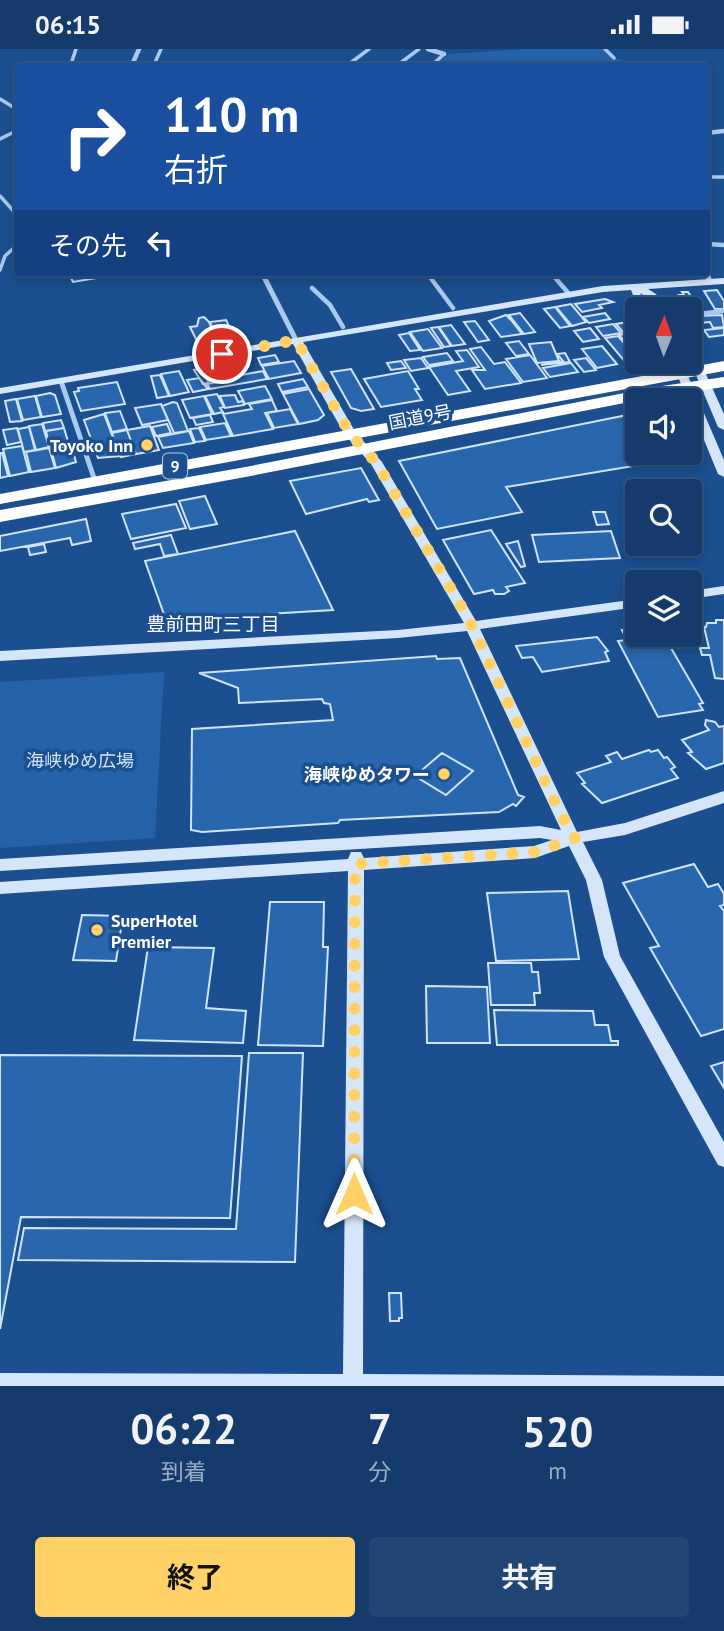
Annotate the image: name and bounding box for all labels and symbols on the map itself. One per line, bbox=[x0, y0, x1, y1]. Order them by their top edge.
north arrow bbox=[625, 297, 702, 375]
pin bbox=[192, 324, 252, 384]
street label: 国道9号 bbox=[386, 400, 454, 434]
place label: Toyoko Inn bbox=[50, 434, 133, 457]
marker: Toyoko Inn bbox=[139, 437, 155, 453]
road number: 9 bbox=[163, 453, 187, 479]
district label: 豊前田町三丁目 bbox=[146, 612, 280, 636]
park label: 海峡ゆめ広場 bbox=[26, 749, 134, 772]
place label: 海峡ゆめタワー bbox=[304, 763, 430, 786]
marker: 海峡ゆめタワー bbox=[436, 766, 452, 782]
place label: SuperHotel Premier bbox=[111, 909, 198, 953]
marker: SuperHotel Premier bbox=[89, 922, 105, 938]
position arrow bbox=[317, 1157, 391, 1231]

